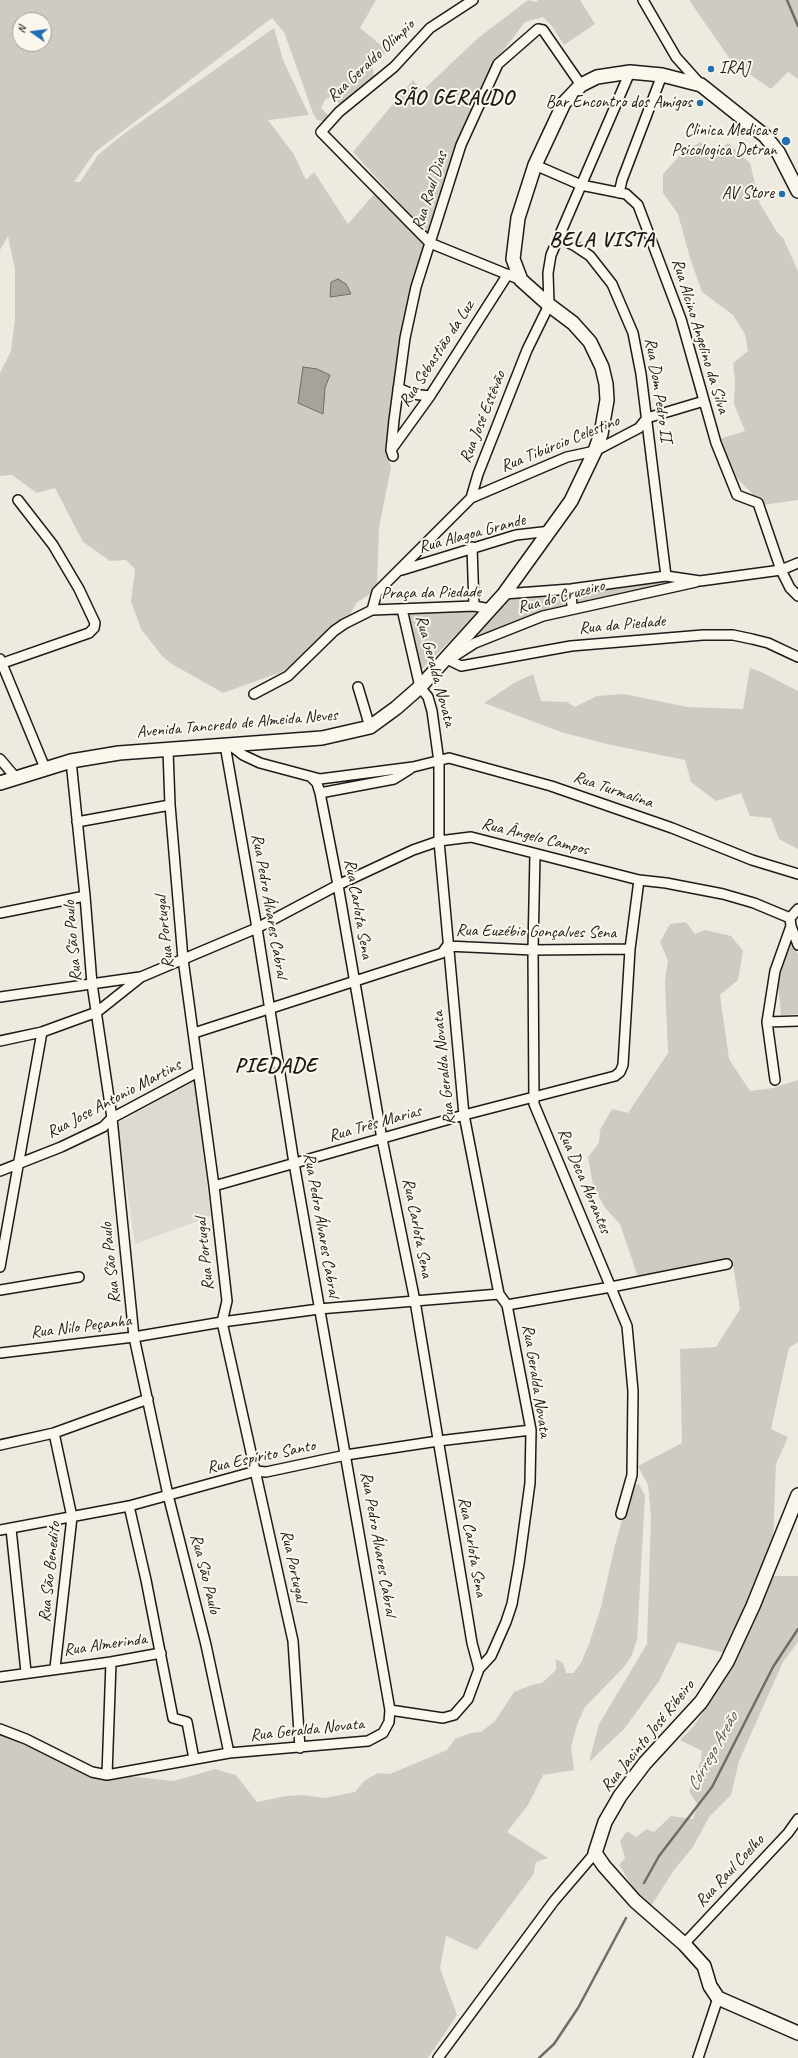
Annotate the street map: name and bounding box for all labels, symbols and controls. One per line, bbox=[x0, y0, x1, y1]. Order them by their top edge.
north arrow bbox=[12, 12, 52, 52]
street label: Rua Geraldo Olímpio bbox=[323, 15, 419, 107]
text: N bbox=[14, 24, 29, 34]
place label: IRAJ bbox=[719, 59, 749, 79]
marker: IRAJ bbox=[706, 64, 716, 74]
district label: SÃO GERALDO bbox=[392, 85, 514, 111]
place label: Bar Encontro dos Amigos bbox=[546, 93, 692, 113]
marker: Bar Encontro dos Amigos bbox=[695, 98, 705, 108]
place label: Clinica Medica e Psicologica Detran bbox=[672, 121, 777, 161]
marker: Clinica Medica e Psicologica Detran bbox=[780, 135, 792, 147]
street label: Rua Raul Dias bbox=[408, 149, 452, 233]
place label: AV Store bbox=[722, 184, 774, 204]
marker: AV Store bbox=[777, 189, 787, 199]
district label: BELA VISTA bbox=[549, 227, 655, 253]
street label: Rua Alcino Angelino da Silva bbox=[667, 256, 733, 416]
street label: Rua Sebastião da Luz bbox=[395, 297, 479, 411]
street label: Rua Dom Pedro II bbox=[640, 336, 676, 444]
street label: Rua José Estêvão bbox=[455, 368, 511, 466]
street label: Rua Tibúrcio Celestino bbox=[498, 411, 622, 477]
street label: Rua Alagoa Grande bbox=[417, 510, 527, 558]
street label: Rua do Cruzeiro bbox=[515, 576, 607, 618]
street label: Praça da Piedade bbox=[381, 582, 481, 604]
street label: Rua da Piedade bbox=[578, 611, 666, 639]
street label: Rua Geralda Novata bbox=[410, 613, 460, 729]
street label: Avenida Tancredo de Almeida Neves bbox=[136, 705, 338, 743]
street label: Rua Turmalina bbox=[571, 767, 655, 813]
street label: Rua Ângelo Campos bbox=[479, 814, 591, 860]
street label: Rua Pedro Álvares Cabral bbox=[246, 832, 292, 980]
street label: Rua Carlota Sena bbox=[339, 858, 377, 960]
street label: Rua Portugal bbox=[151, 895, 179, 969]
street label: Rua São Paulo bbox=[59, 900, 87, 982]
street label: Rua Euzébio Gonçalves Sena bbox=[456, 920, 616, 944]
street label: Rua Geralda Novata bbox=[428, 1010, 460, 1126]
district label: PIEDADE bbox=[235, 1053, 317, 1079]
street label: Rua Jose Antonio Martins bbox=[43, 1055, 185, 1143]
street label: Rua Três Marias bbox=[326, 1101, 424, 1147]
street label: Rua Deca Abrantes bbox=[553, 1125, 615, 1237]
street label: Rua Pedro Álvares Cabral bbox=[298, 1151, 344, 1299]
street label: Rua Carlota Sena bbox=[397, 1177, 437, 1279]
street label: Rua Portugal bbox=[191, 1217, 219, 1291]
street label: Rua São Paulo bbox=[97, 1221, 125, 1305]
street label: Rua Nilo Peçanha bbox=[30, 1311, 132, 1343]
street label: Rua Geralda Novata bbox=[517, 1323, 555, 1439]
street label: Rua Espírito Santo bbox=[205, 1436, 317, 1478]
street label: Rua Pedro Álvares Cabral bbox=[355, 1470, 401, 1618]
street label: Rua Carlota Sena bbox=[453, 1496, 491, 1598]
street label: Rua São Benedito bbox=[35, 1521, 65, 1623]
street label: Rua Portugal bbox=[275, 1528, 311, 1604]
street label: Rua São Paulo bbox=[185, 1532, 225, 1616]
street label: Rua Almerinda bbox=[62, 1629, 148, 1661]
street label: Rua Jacinto José Ribeiro bbox=[597, 1676, 699, 1796]
water label: Córrego Areão bbox=[683, 1709, 743, 1795]
street label: Rua Geralda Novata bbox=[249, 1714, 365, 1746]
street label: Rua Raul Coelho bbox=[691, 1831, 769, 1911]

